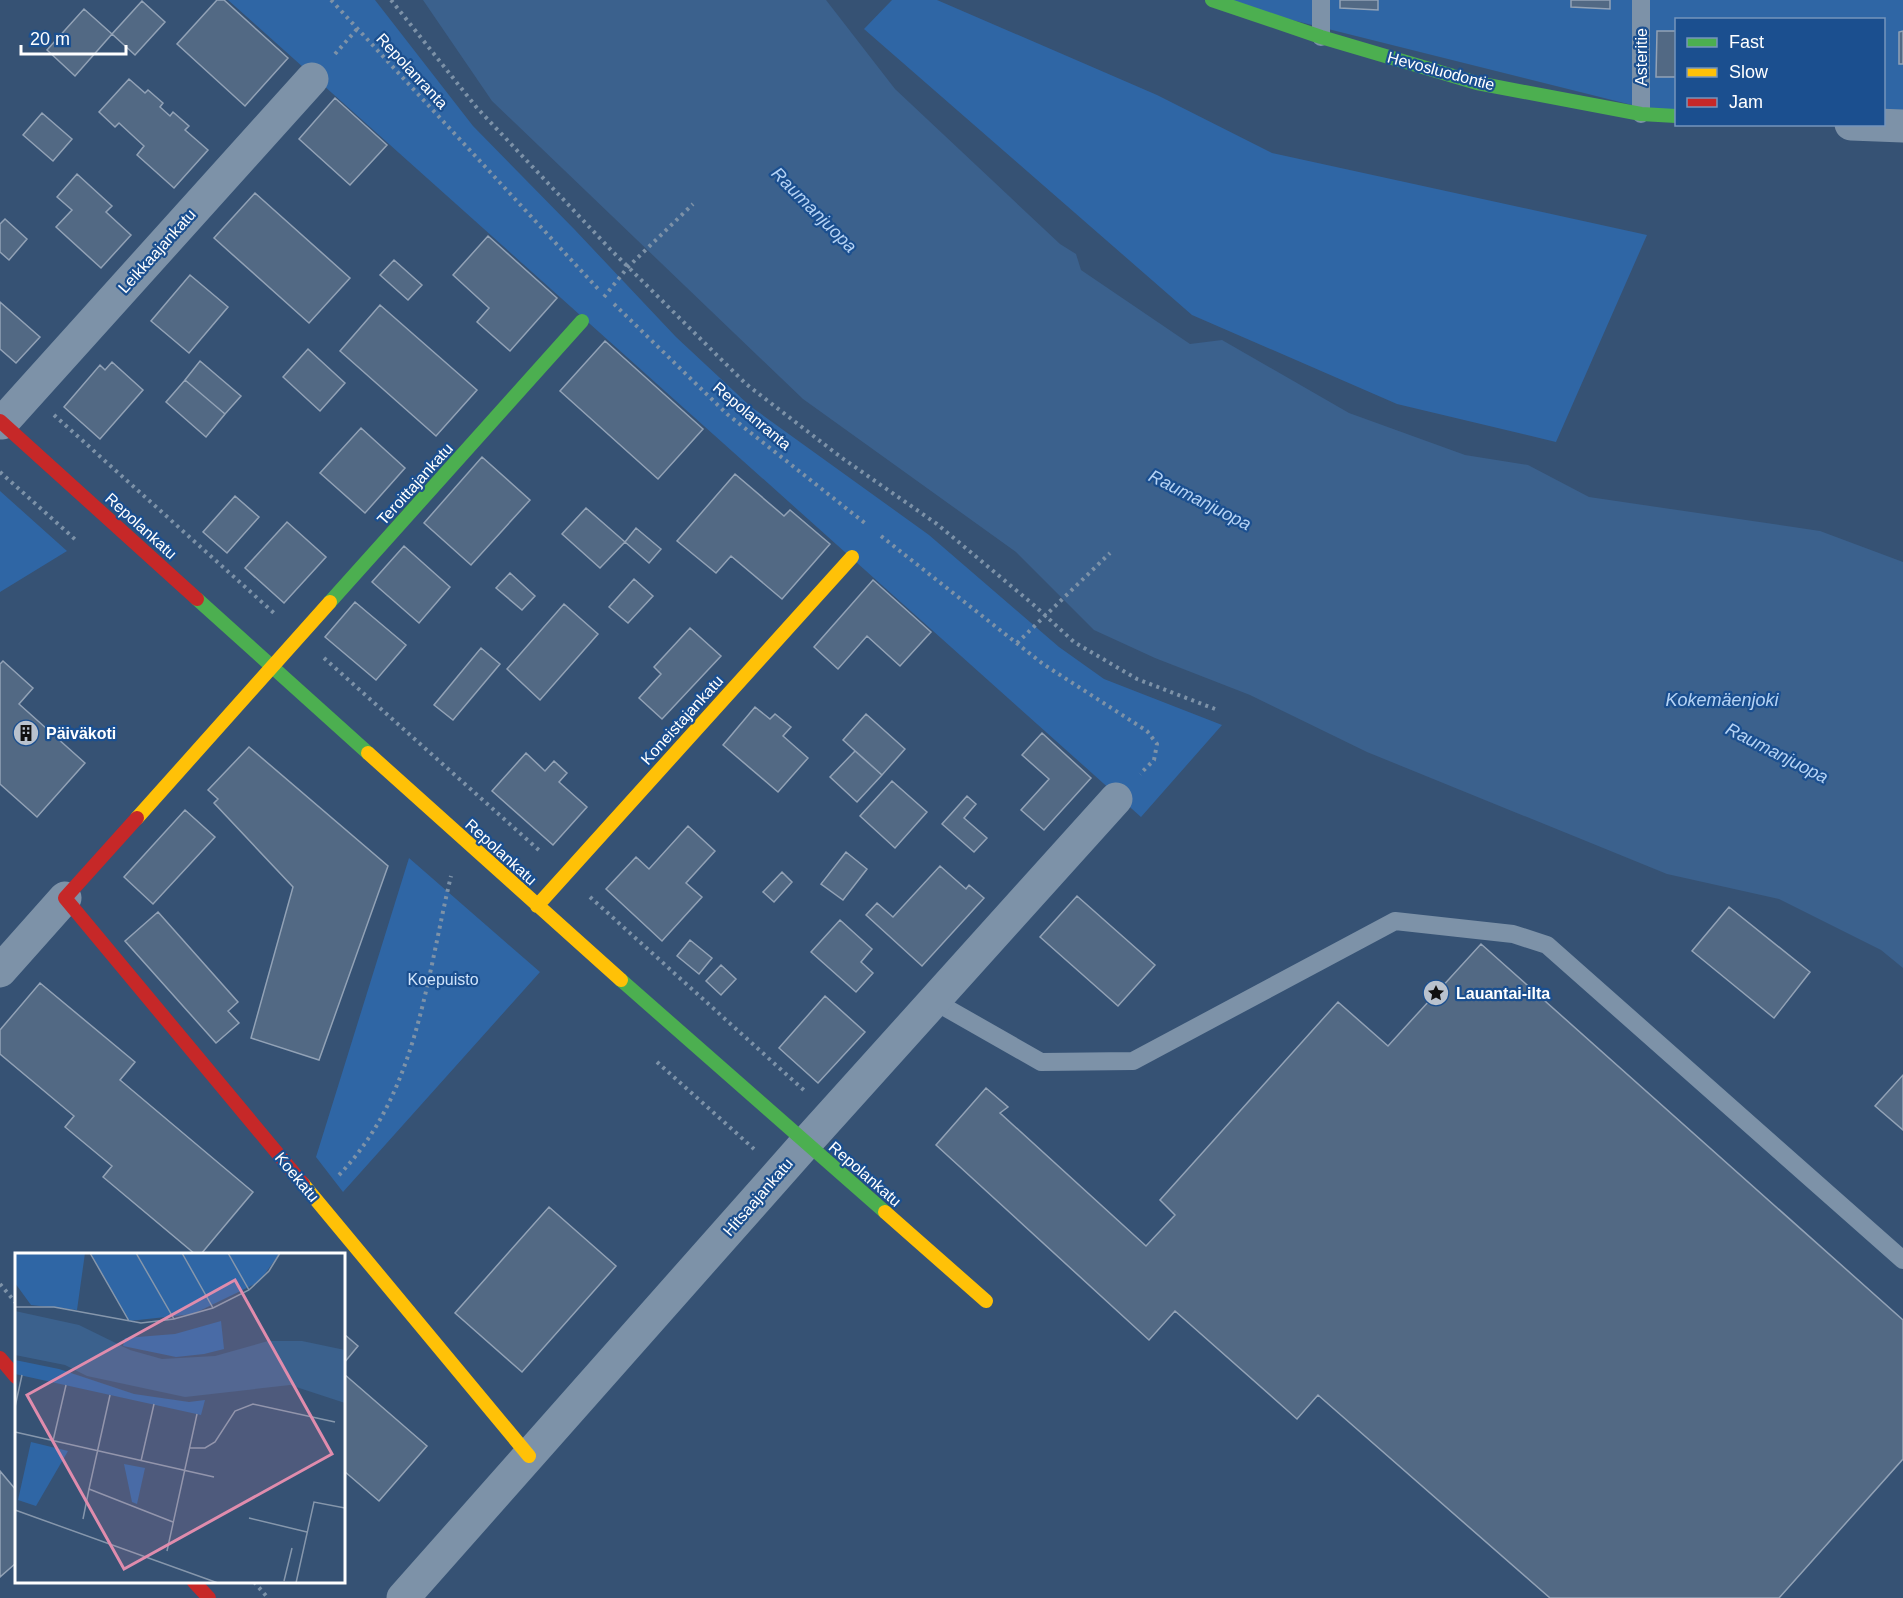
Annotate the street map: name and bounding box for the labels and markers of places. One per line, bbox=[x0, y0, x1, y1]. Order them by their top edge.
building icon: Päiväkoti bbox=[11, 718, 41, 748]
place label: Päiväkoti bbox=[46, 725, 116, 742]
place icon: Lauantai-ilta bbox=[1421, 978, 1451, 1008]
place label: Lauantai-ilta bbox=[1456, 985, 1550, 1002]

